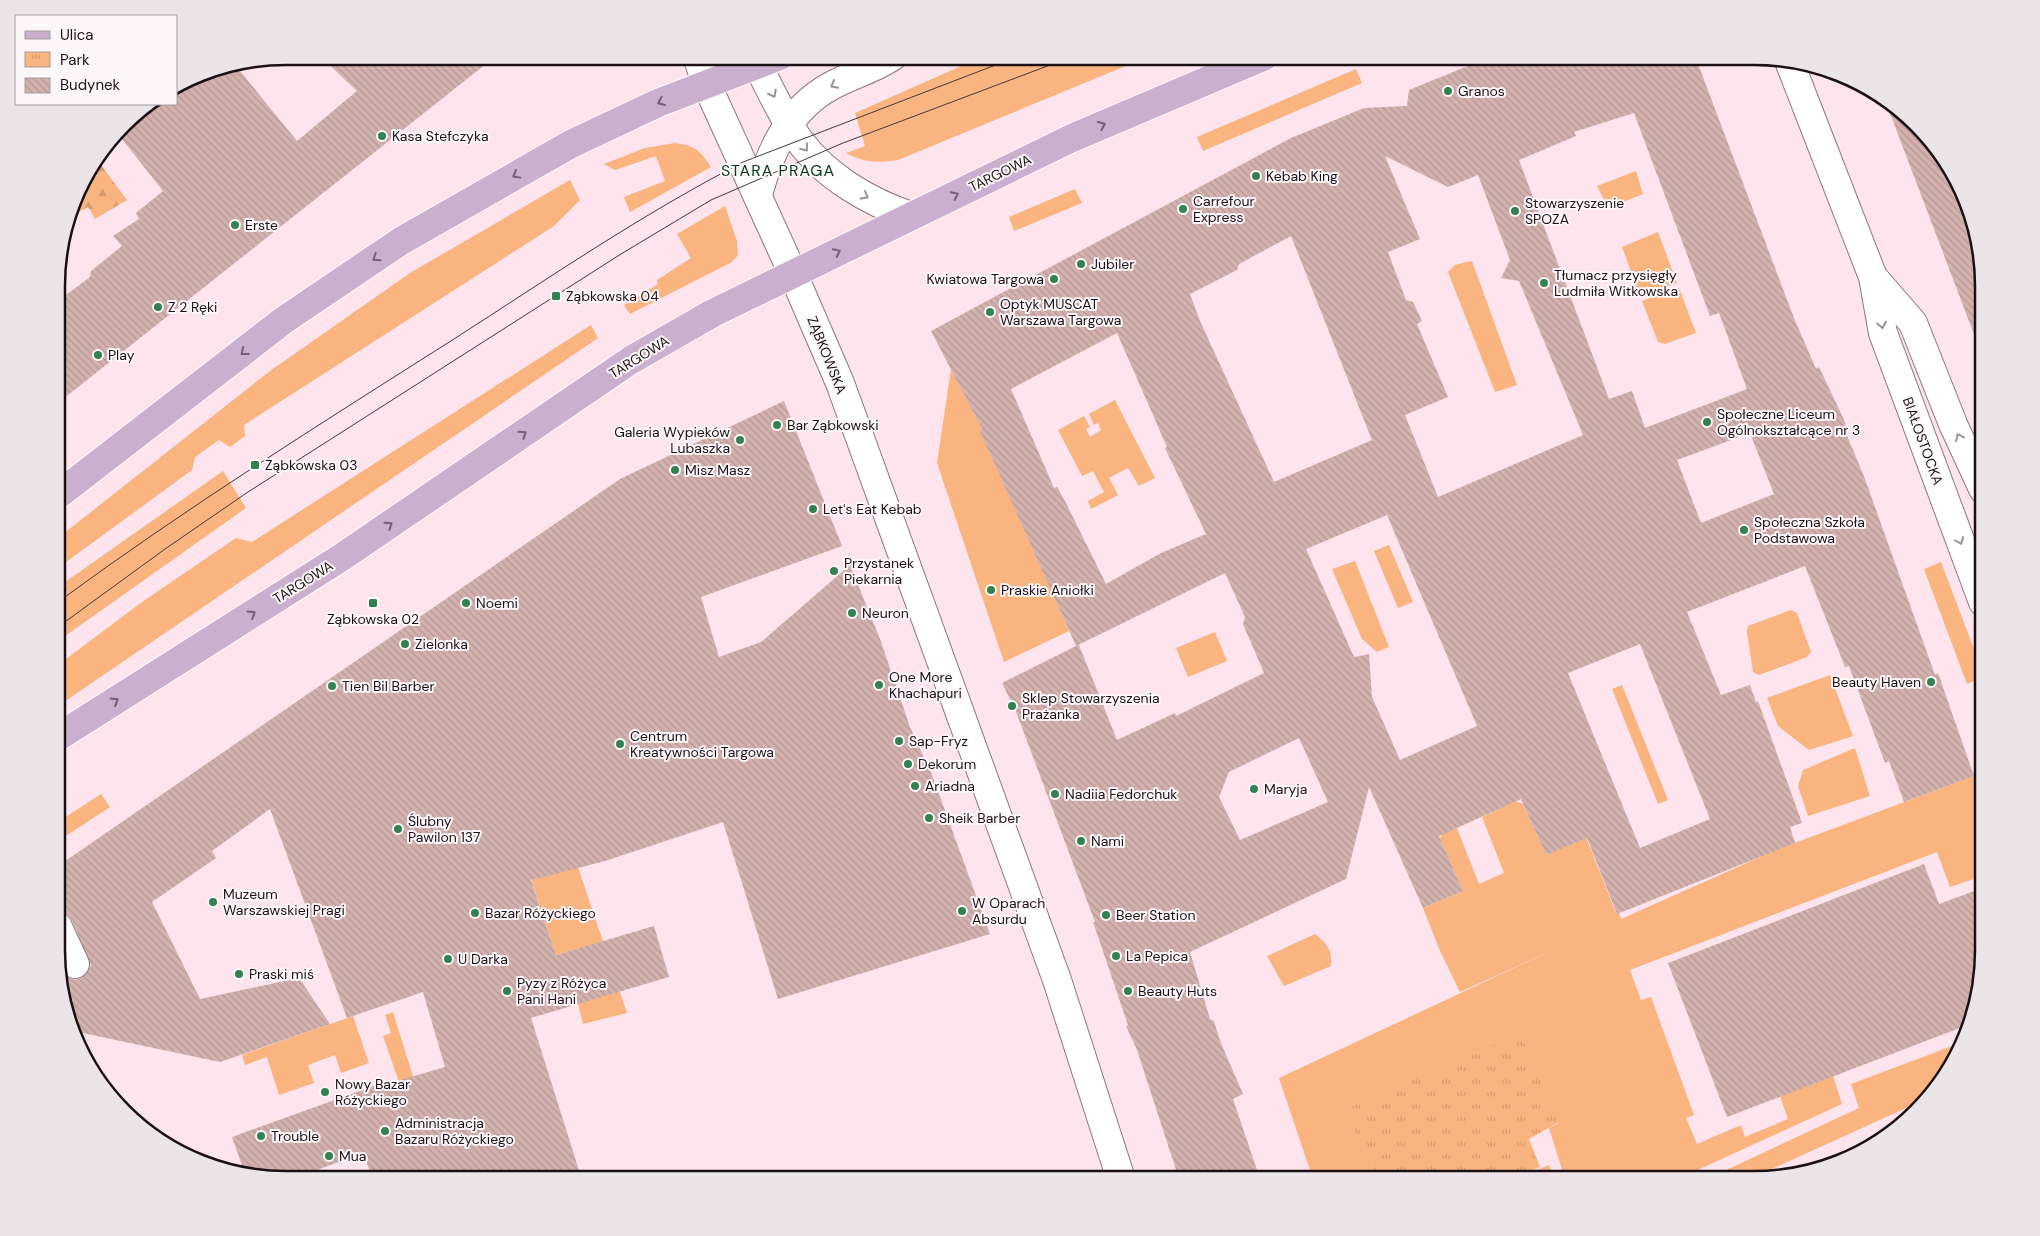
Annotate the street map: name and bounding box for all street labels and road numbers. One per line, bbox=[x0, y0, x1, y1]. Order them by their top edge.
street label: TARGOWA bbox=[966, 150, 1034, 196]
street label: ZĄBKOWSKA bbox=[803, 313, 851, 397]
street label: TARGOWA bbox=[606, 332, 672, 382]
street label: BIAŁOSTOCKA bbox=[1899, 395, 1947, 487]
street label: TARGOWA bbox=[270, 557, 336, 607]

